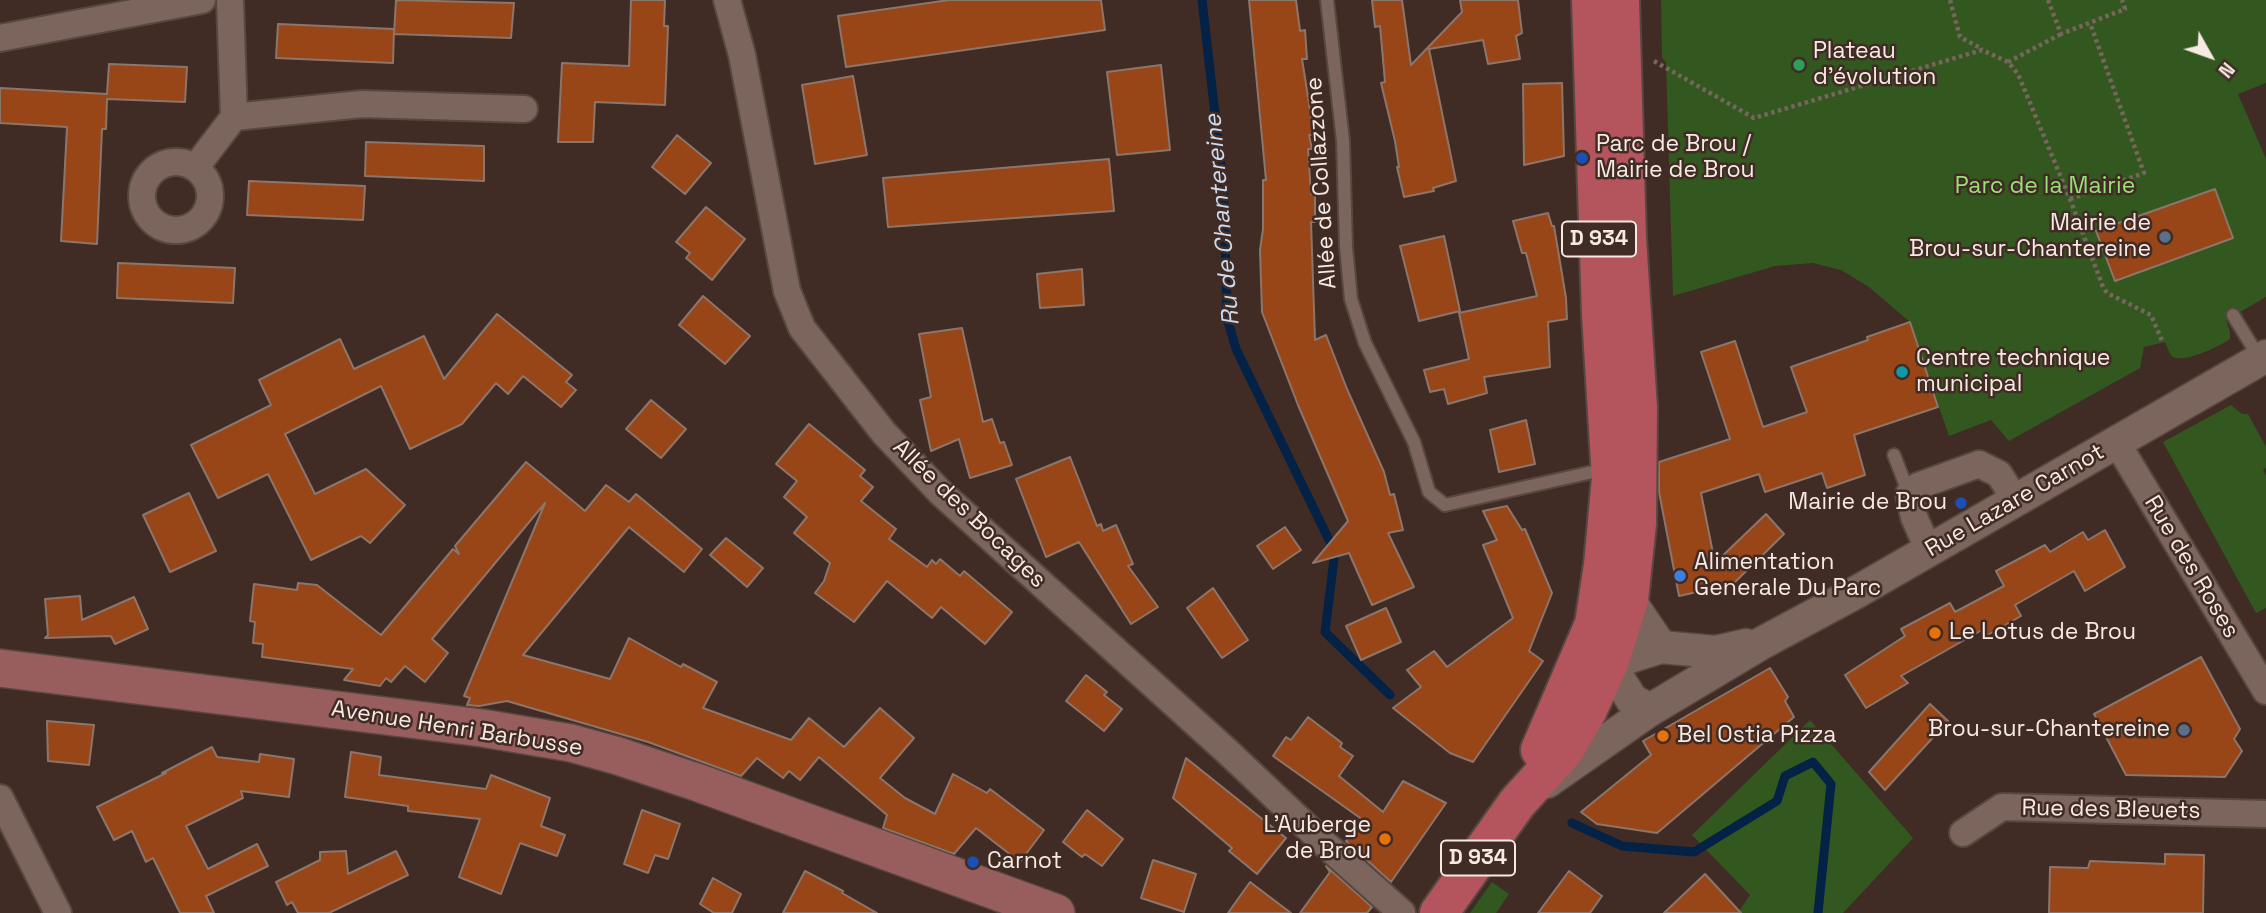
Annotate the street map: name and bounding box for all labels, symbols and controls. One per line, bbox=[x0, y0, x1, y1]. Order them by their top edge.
north arrow bbox=[2175, 21, 2245, 91]
place label: Plateau d’évolution bbox=[1813, 38, 1936, 92]
marker: Plateau d’évolution bbox=[1791, 57, 1807, 73]
text: N bbox=[2213, 57, 2240, 83]
street label: Allée de Collazzone bbox=[1301, 76, 1343, 290]
water label: Ru de Chantereine bbox=[1199, 113, 1247, 327]
place label: Parc de Brou / Mairie de Brou bbox=[1596, 131, 1755, 185]
marker: Parc de Brou / Mairie de Brou bbox=[1574, 150, 1590, 166]
park label: Parc de la Mairie bbox=[1955, 173, 2135, 201]
place label: Mairie de Brou-sur-Chantereine bbox=[1909, 210, 2151, 264]
road number: D 934 bbox=[1562, 222, 1636, 256]
marker: Mairie de Brou-sur-Chantereine bbox=[2157, 229, 2173, 245]
place label: Centre technique municipal bbox=[1916, 345, 2110, 399]
marker: Centre technique municipal bbox=[1894, 364, 1910, 380]
street label: Allée des Bocages bbox=[887, 434, 1051, 594]
street label: Rue Lazare Carnot bbox=[1921, 439, 2109, 563]
place label: Mairie de Brou bbox=[1788, 489, 1947, 517]
street label: Rue des Roses bbox=[2138, 491, 2244, 643]
marker: Mairie de Brou bbox=[1953, 495, 1969, 511]
place label: Alimentation Generale Du Parc bbox=[1694, 549, 1881, 603]
marker: Alimentation Generale Du Parc bbox=[1672, 568, 1688, 584]
place label: Le Lotus de Brou bbox=[1949, 619, 2136, 647]
marker: Le Lotus de Brou bbox=[1927, 625, 1943, 641]
street label: Avenue Henri Barbusse bbox=[329, 696, 585, 762]
place label: Brou-sur-Chantereine bbox=[1928, 716, 2170, 744]
place label: Bel Ostia Pizza bbox=[1677, 722, 1837, 750]
marker: Brou-sur-Chantereine bbox=[2176, 722, 2192, 738]
marker: Bel Ostia Pizza bbox=[1655, 728, 1671, 744]
street label: Rue des Bleuets bbox=[2021, 795, 2201, 825]
place label: L'Auberge de Brou bbox=[1263, 812, 1371, 866]
marker: L'Auberge de Brou bbox=[1377, 831, 1393, 847]
road number: D 934 bbox=[1441, 840, 1515, 876]
place label: Carnot bbox=[987, 848, 1062, 876]
marker: Carnot bbox=[965, 854, 981, 870]

